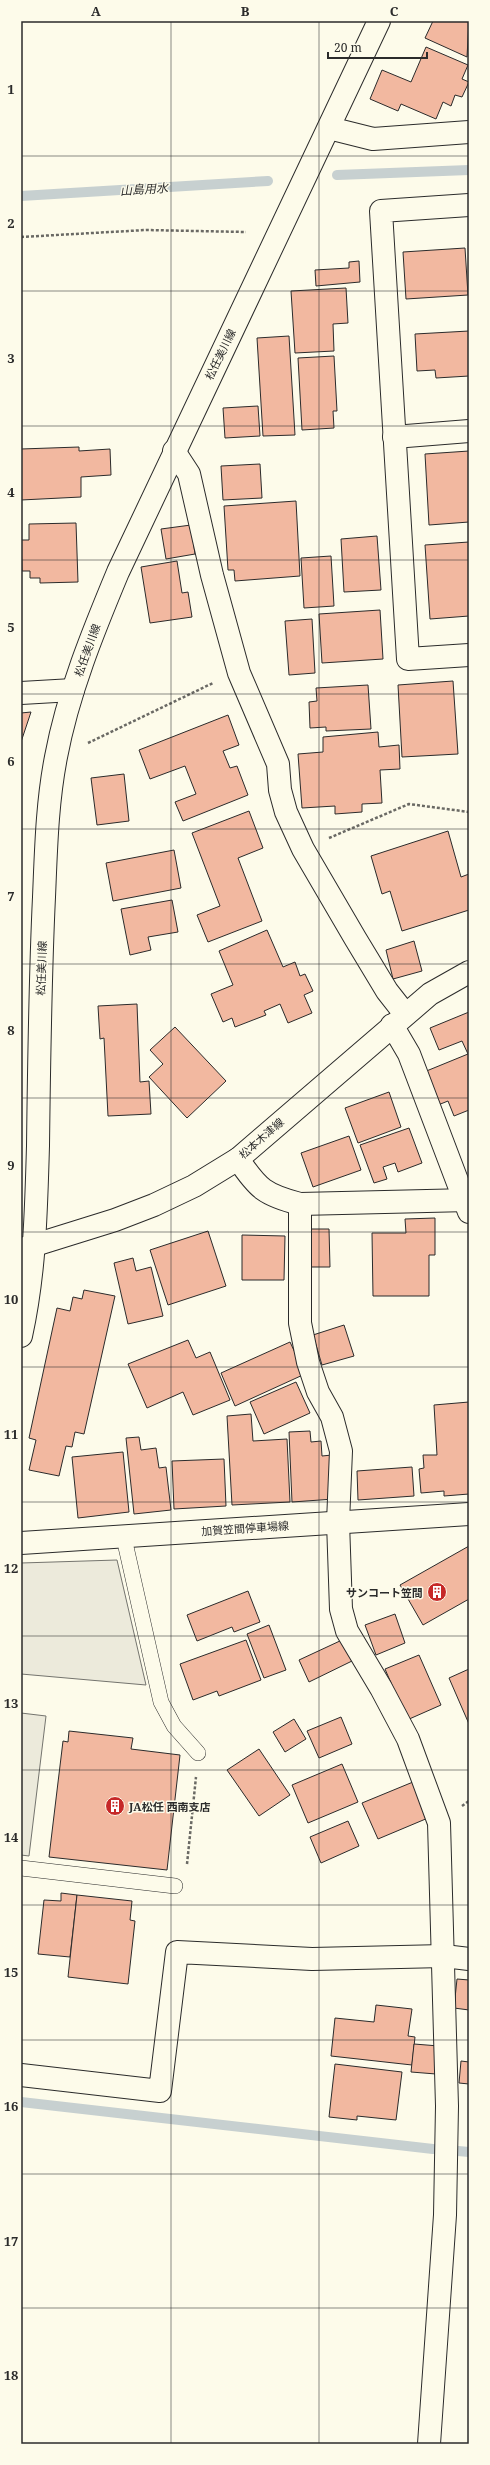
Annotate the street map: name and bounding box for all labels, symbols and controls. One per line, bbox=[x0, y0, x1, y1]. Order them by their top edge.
text: A bbox=[91, 2, 101, 20]
text: B bbox=[241, 2, 250, 20]
text: C bbox=[390, 2, 399, 20]
scale bar bbox=[328, 34, 427, 60]
text: 20 m bbox=[334, 39, 362, 56]
text: 1 bbox=[7, 80, 15, 98]
water label: 山島用水 bbox=[119, 179, 171, 199]
text: 2 bbox=[7, 214, 15, 232]
street label: 松任美川線 bbox=[201, 326, 239, 382]
text: 3 bbox=[7, 349, 15, 367]
text: 4 bbox=[7, 483, 15, 501]
text: 5 bbox=[7, 618, 15, 636]
street label: 松任美川線 bbox=[71, 622, 103, 678]
text: 6 bbox=[7, 752, 15, 770]
text: 7 bbox=[7, 887, 15, 905]
street label: 松任美川線 bbox=[33, 940, 49, 996]
text: 8 bbox=[7, 1021, 15, 1039]
street label: 松本木津線 bbox=[235, 1114, 287, 1162]
text: 9 bbox=[7, 1156, 15, 1174]
text: 10 bbox=[4, 1290, 18, 1308]
text: 11 bbox=[4, 1425, 18, 1443]
street label: 加賀笠間停車場線 bbox=[201, 1517, 289, 1539]
text: 12 bbox=[4, 1559, 18, 1577]
building icon: サンコート笠間 bbox=[426, 1581, 448, 1603]
place label: サンコート笠間 bbox=[346, 1585, 423, 1600]
text: 13 bbox=[4, 1694, 18, 1712]
building icon: JA松任 西南支店 bbox=[104, 1795, 126, 1817]
place label: JA松任 西南支店 bbox=[128, 1799, 211, 1814]
text: 14 bbox=[4, 1828, 19, 1846]
text: 15 bbox=[4, 1963, 18, 1981]
text: 16 bbox=[4, 2097, 18, 2115]
text: 17 bbox=[4, 2232, 18, 2250]
text: 18 bbox=[4, 2366, 18, 2384]

